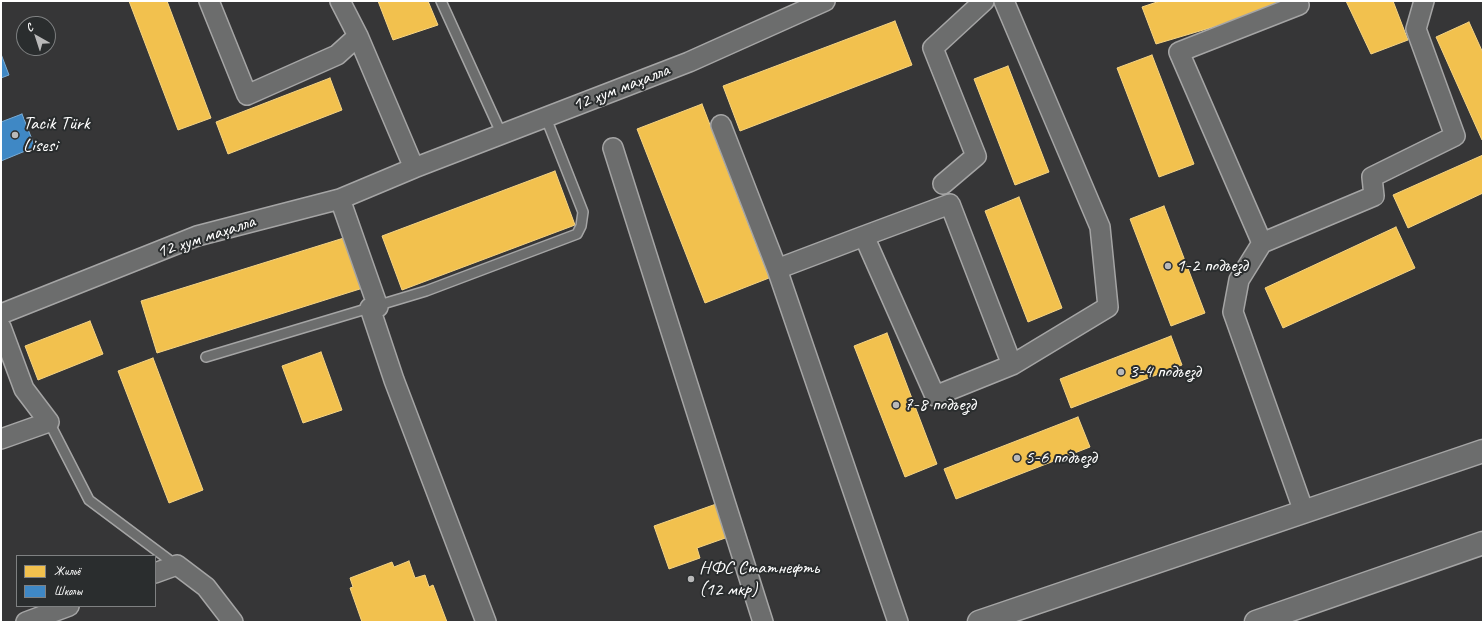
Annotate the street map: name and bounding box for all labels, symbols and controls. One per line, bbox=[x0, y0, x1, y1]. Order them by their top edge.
north arrow bbox=[16, 16, 56, 56]
text: С bbox=[23, 20, 36, 35]
street label: 12 ҳум маҳалла bbox=[569, 59, 673, 117]
place label: Tacik Türk Lisesi bbox=[23, 113, 90, 157]
marker: Tacik Türk Lisesi bbox=[10, 130, 20, 140]
street label: 12 ҳум маҳалла bbox=[154, 210, 258, 264]
place label: 1-2 подъезд bbox=[1176, 255, 1248, 277]
marker: 1-2 подъезд bbox=[1163, 261, 1173, 271]
place label: 3-4 подъезд bbox=[1129, 361, 1201, 383]
marker: 3-4 подъезд bbox=[1116, 367, 1126, 377]
place label: 7-8 подъезд bbox=[904, 394, 976, 416]
marker: 7-8 подъезд bbox=[891, 400, 901, 410]
place label: 5-6 подъезд bbox=[1025, 447, 1097, 469]
marker: 5-6 подъезд bbox=[1012, 453, 1022, 463]
legend bbox=[16, 555, 156, 607]
place label: НФС Статнефть (12 мкр) bbox=[699, 557, 819, 601]
text: Жильё bbox=[54, 563, 80, 579]
marker: НФС Статнефть (12 мкр) bbox=[686, 574, 696, 584]
text: Школы bbox=[54, 583, 82, 599]

